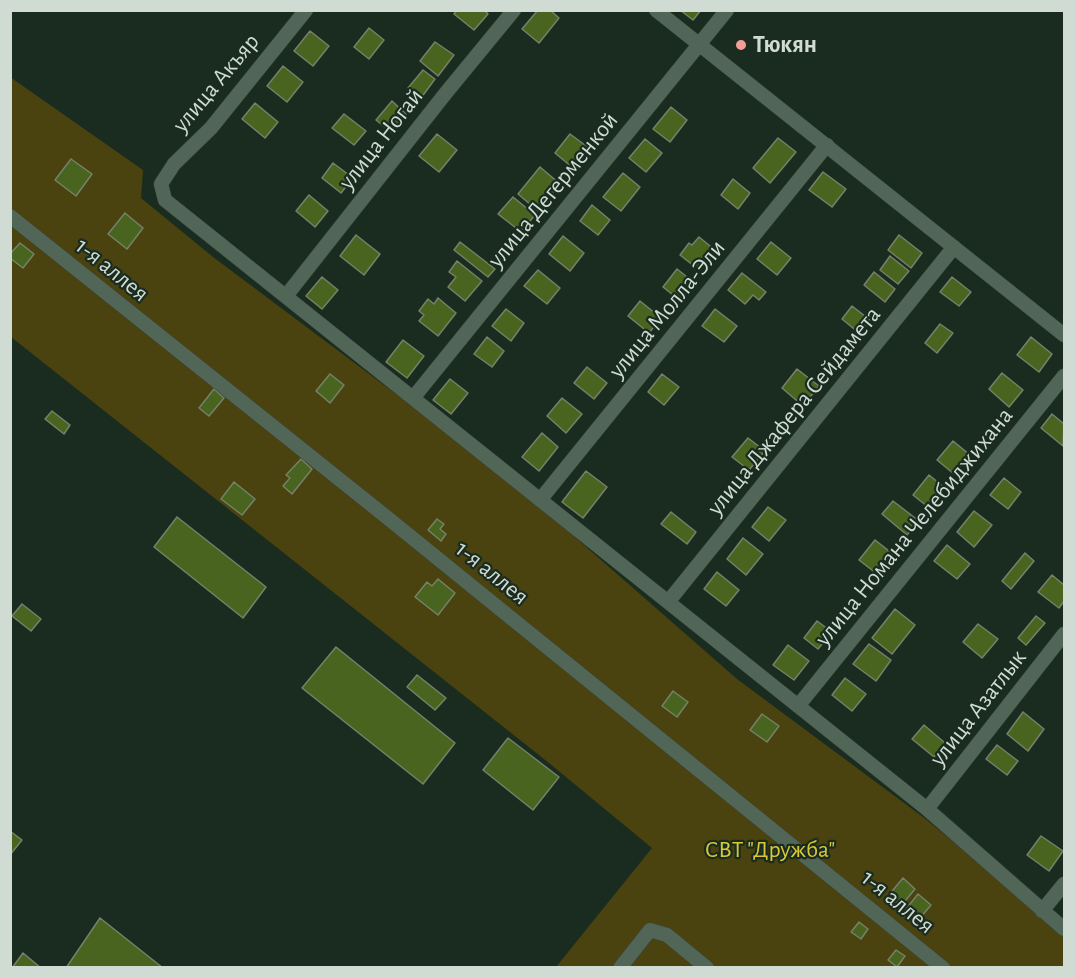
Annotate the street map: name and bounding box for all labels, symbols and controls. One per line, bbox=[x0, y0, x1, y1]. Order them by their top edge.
street label: улица Акъяр bbox=[166, 28, 266, 138]
place label: Тюкян bbox=[753, 31, 817, 59]
marker: Тюкян bbox=[734, 38, 748, 52]
street label: улица Ногай bbox=[332, 83, 430, 195]
street label: улица Дегерменкой bbox=[482, 107, 624, 273]
street label: 1-я аллея bbox=[70, 232, 154, 308]
street label: улица Молла-Эли bbox=[602, 234, 732, 384]
street label: улица Джафера Сейдамета bbox=[701, 301, 887, 521]
street label: улица Номана Челебиджихана bbox=[809, 402, 1019, 652]
street label: 1-я аллея bbox=[450, 535, 534, 611]
street label: улица Азатлык bbox=[924, 644, 1032, 772]
park label: СВТ "Дружба" bbox=[705, 836, 835, 864]
street label: 1-я аллея bbox=[856, 864, 940, 940]

